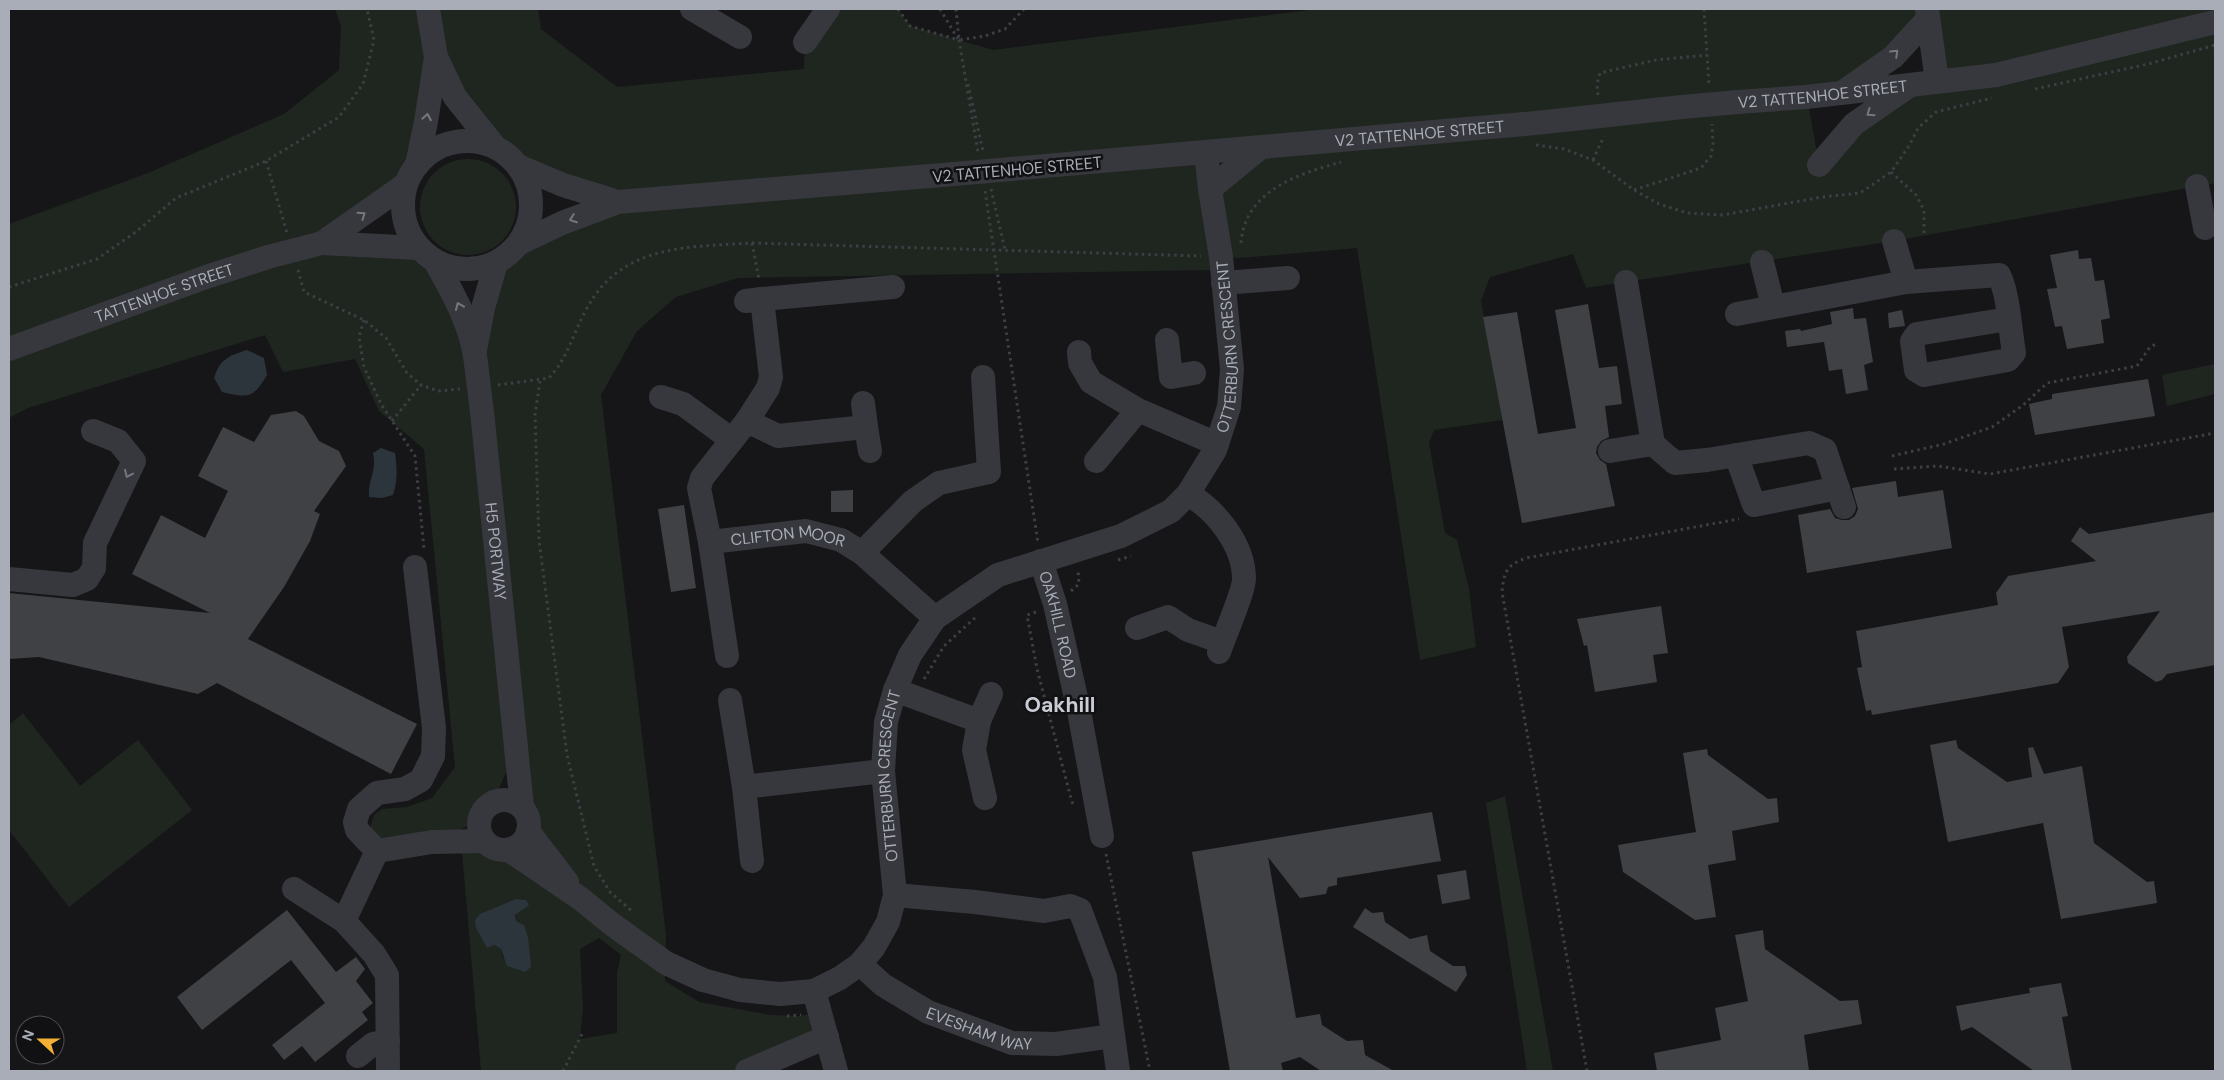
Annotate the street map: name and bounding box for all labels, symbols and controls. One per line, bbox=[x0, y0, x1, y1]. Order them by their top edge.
one-way arrow bbox=[1889, 50, 1898, 59]
street label: V2 TATTENHOE STREET bbox=[1737, 75, 1908, 113]
one-way arrow bbox=[1867, 107, 1876, 116]
one-way arrow bbox=[421, 113, 431, 121]
street label: V2 TATTENHOE STREET bbox=[1334, 116, 1505, 152]
street label: V2 TATTENHOE STREET bbox=[931, 152, 1103, 187]
one-way arrow bbox=[356, 212, 366, 221]
one-way arrow bbox=[569, 214, 577, 224]
street label: TATTENHOE STREET bbox=[92, 259, 236, 328]
street label: OTTERBURN CRESCENT bbox=[1211, 260, 1243, 435]
one-way arrow bbox=[455, 302, 465, 311]
one-way arrow bbox=[123, 469, 134, 478]
street label: H5 PORTWAY bbox=[480, 501, 511, 601]
street label: CLIFTON MOOR bbox=[729, 520, 847, 552]
street label: OAKHILL ROAD bbox=[1034, 568, 1081, 680]
street label: OTTERBURN CRESCENT bbox=[873, 688, 906, 863]
district label: Oakhill bbox=[1025, 691, 1095, 719]
street label: EVESHAM WAY bbox=[923, 1002, 1032, 1054]
north arrow bbox=[15, 1015, 65, 1065]
text: N bbox=[18, 1027, 38, 1043]

